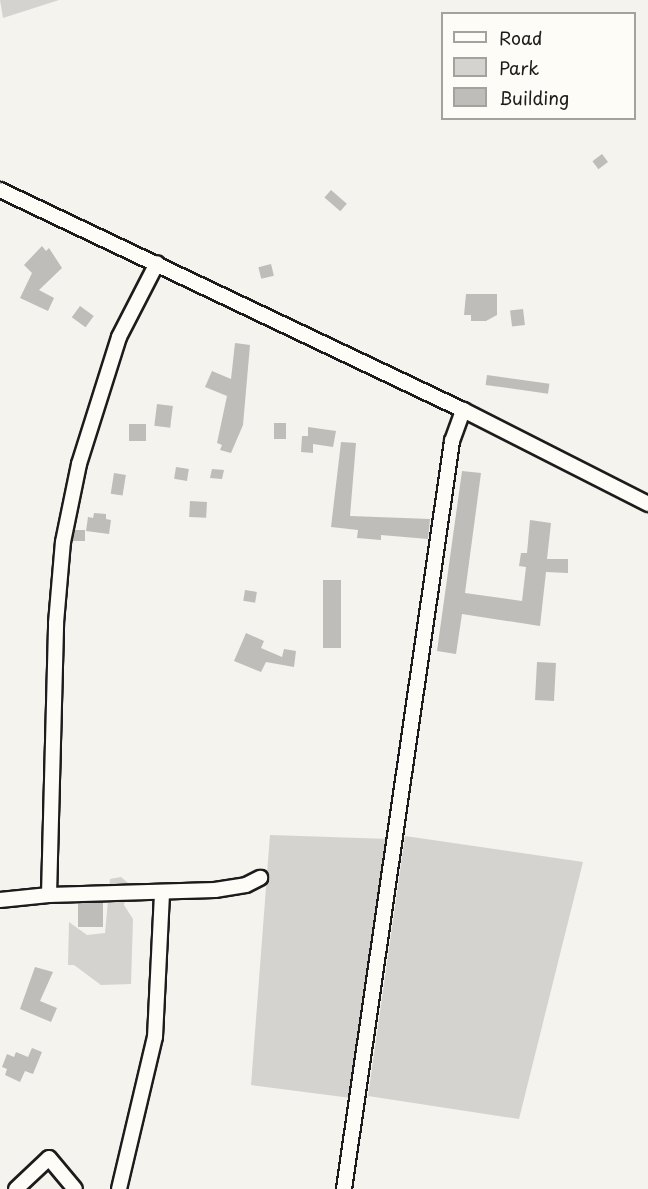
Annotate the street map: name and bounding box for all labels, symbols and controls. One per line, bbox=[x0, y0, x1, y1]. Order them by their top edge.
legend bbox=[441, 12, 636, 120]
text: Road bbox=[499, 24, 543, 51]
text: Park bbox=[499, 54, 539, 81]
text: Building bbox=[499, 84, 569, 111]

